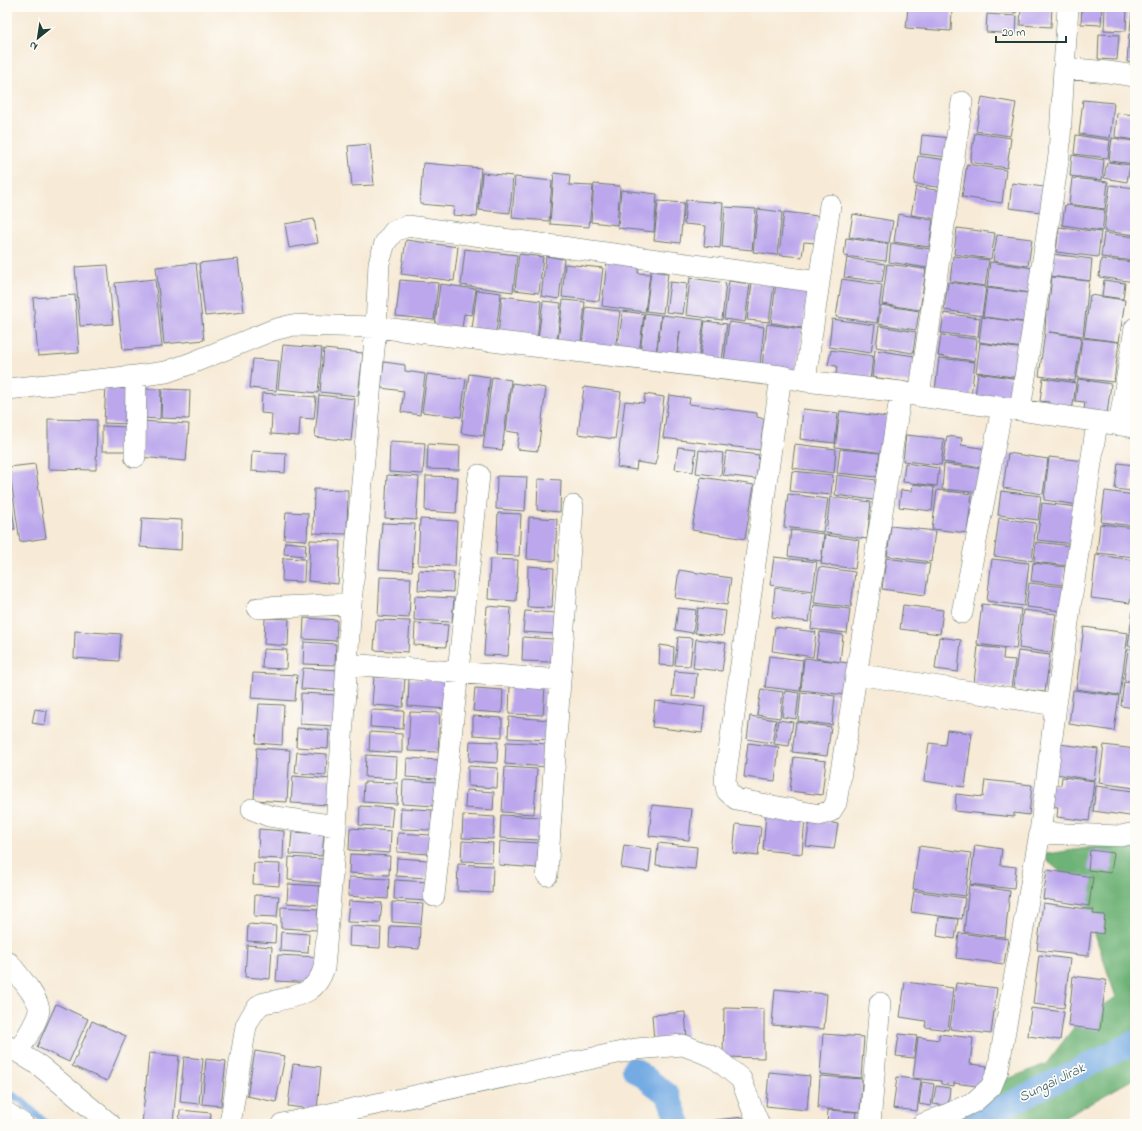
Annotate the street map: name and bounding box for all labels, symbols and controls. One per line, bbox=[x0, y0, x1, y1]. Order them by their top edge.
north arrow bbox=[18, 18, 58, 58]
scale bar bbox=[996, 18, 1066, 44]
text: 20 m bbox=[1002, 24, 1025, 42]
text: N bbox=[26, 37, 41, 55]
water label: Sungai Jirak bbox=[1015, 1058, 1089, 1108]

